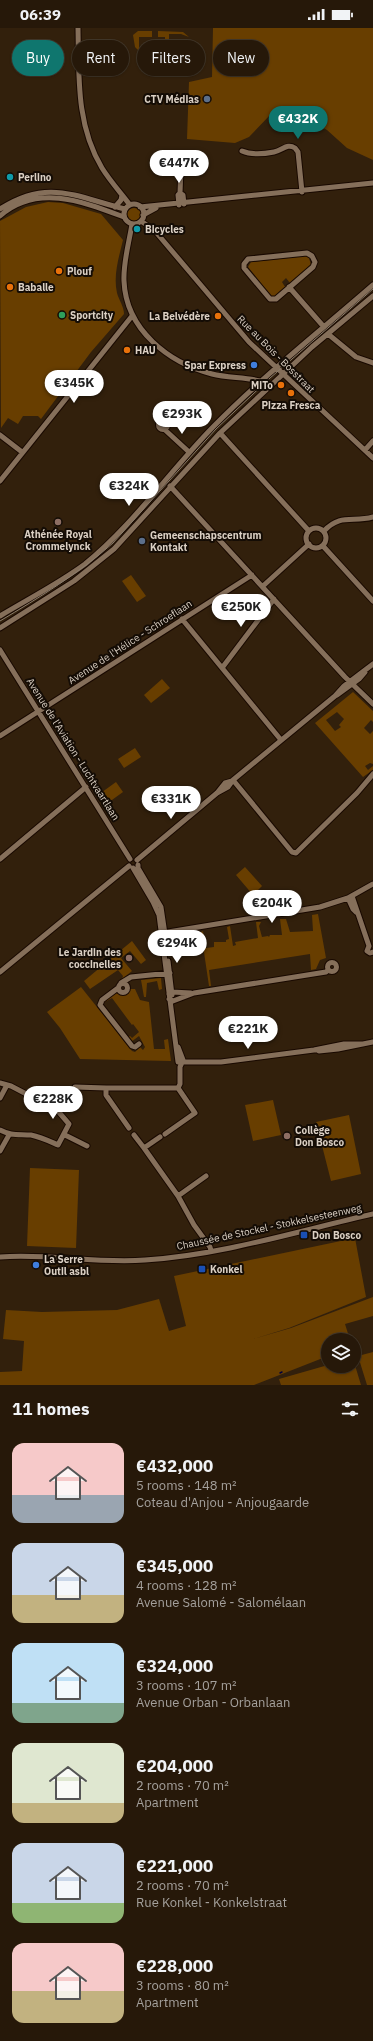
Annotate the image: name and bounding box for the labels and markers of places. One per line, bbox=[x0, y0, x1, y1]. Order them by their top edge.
place label: CTV Médias bbox=[144, 93, 199, 106]
marker: CTV Médias bbox=[202, 94, 212, 104]
pin: €432K bbox=[270, 106, 326, 140]
pin: €447K bbox=[151, 150, 207, 184]
place label: Perlino bbox=[18, 171, 52, 184]
marker: Perlino bbox=[5, 172, 15, 182]
place label: Bicycles bbox=[145, 223, 184, 236]
marker: Bicycles bbox=[132, 224, 142, 234]
place label: Plouf bbox=[67, 265, 92, 278]
marker: Plouf bbox=[54, 266, 64, 276]
place label: Baballe bbox=[18, 281, 54, 294]
marker: Baballe bbox=[5, 282, 15, 292]
place label: Sportcity bbox=[70, 309, 114, 322]
marker: Sportcity bbox=[57, 310, 67, 320]
place label: La Belvédère bbox=[149, 310, 210, 323]
marker: La Belvédère bbox=[213, 311, 223, 321]
place label: HAU bbox=[135, 344, 156, 357]
marker: HAU bbox=[122, 345, 132, 355]
place label: Spar Express bbox=[184, 359, 246, 372]
marker: Spar Express bbox=[249, 360, 259, 370]
pin: €345K bbox=[46, 370, 102, 404]
place label: MiTo bbox=[251, 379, 273, 392]
marker: MiTo bbox=[276, 380, 286, 390]
marker: Pizza Fresca bbox=[286, 388, 296, 398]
place label: Pizza Fresca bbox=[262, 399, 321, 412]
pin: €293K bbox=[154, 401, 210, 435]
pin: €324K bbox=[101, 473, 157, 507]
marker: Athénée Royal Crommelynck bbox=[53, 517, 63, 527]
place label: Athénée Royal Crommelynck bbox=[24, 528, 92, 553]
place label: Gemeenschapscentrum Kontakt bbox=[150, 529, 261, 554]
marker: Gemeenschapscentrum Kontakt bbox=[137, 536, 147, 546]
pin: €250K bbox=[213, 594, 269, 628]
pin: €331K bbox=[143, 786, 199, 820]
pin: €204K bbox=[244, 890, 300, 924]
pin: €294K bbox=[149, 930, 205, 964]
place label: Le Jardin des coccinelles bbox=[59, 946, 121, 971]
marker: Le Jardin des coccinelles bbox=[124, 953, 134, 963]
pin: €221K bbox=[220, 1016, 276, 1050]
pin: €228K bbox=[25, 1086, 81, 1120]
place label: Collège Don Bosco bbox=[295, 1124, 344, 1149]
marker: Collège Don Bosco bbox=[282, 1131, 292, 1141]
place label: Don Bosco bbox=[312, 1229, 361, 1242]
marker: Don Bosco bbox=[299, 1230, 309, 1240]
place label: La Serre Outil asbl bbox=[44, 1253, 89, 1278]
marker: La Serre Outil asbl bbox=[31, 1260, 41, 1270]
place label: Konkel bbox=[210, 1263, 242, 1276]
marker: Konkel bbox=[197, 1264, 207, 1274]

